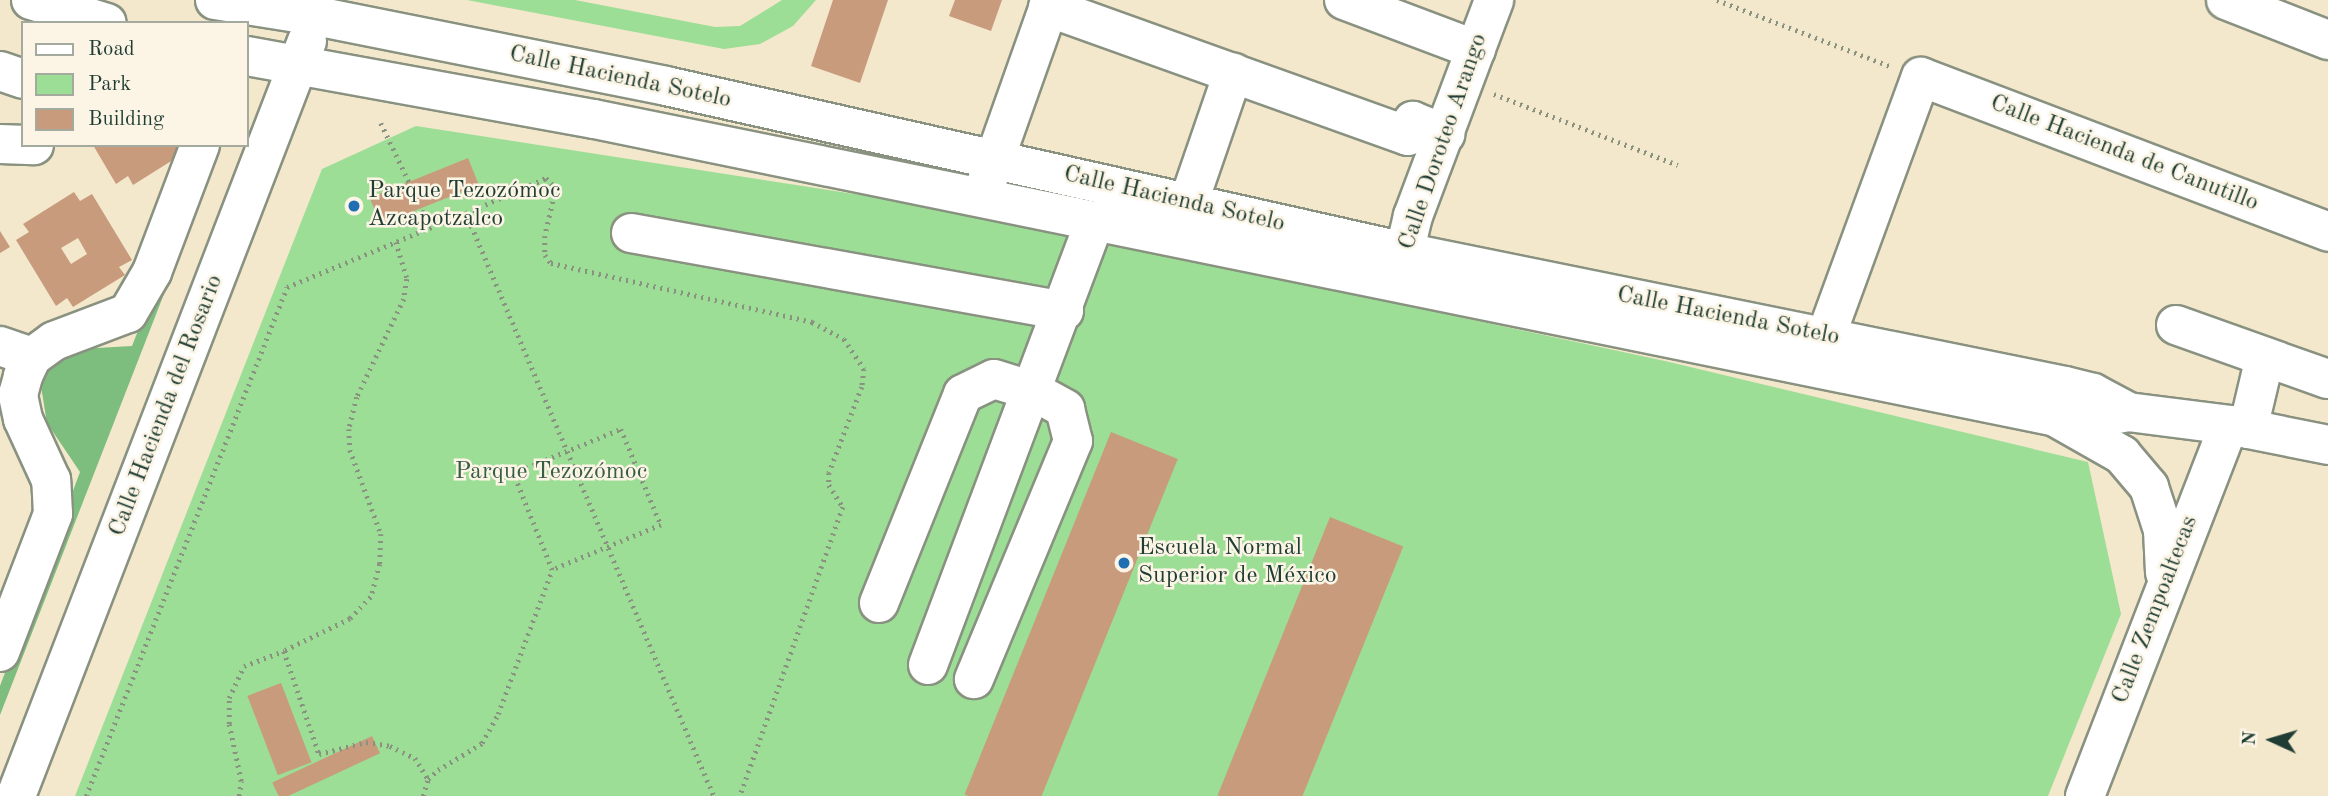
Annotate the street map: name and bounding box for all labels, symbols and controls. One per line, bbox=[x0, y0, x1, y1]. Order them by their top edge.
legend bbox=[21, 21, 248, 147]
street label: Calle Doroteo Arango bbox=[1393, 30, 1495, 254]
text: Road bbox=[88, 39, 135, 60]
street label: Calle Hacienda Sotelo bbox=[506, 40, 734, 116]
text: Park bbox=[88, 74, 131, 95]
street label: Calle Hacienda de Canutillo bbox=[1986, 89, 2262, 219]
text: Building bbox=[88, 109, 164, 130]
street label: Calle Hacienda Sotelo bbox=[1061, 161, 1287, 239]
place label: Parque Tezozómoc Azcapotzalco bbox=[368, 178, 560, 234]
marker: Parque Tezozómoc Azcapotzalco bbox=[346, 198, 362, 214]
street label: Calle Hacienda del Rosario bbox=[104, 271, 230, 541]
street label: Calle Hacienda Sotelo bbox=[1614, 281, 1842, 353]
park label: Parque Tezozómoc bbox=[455, 459, 647, 487]
street label: Calle Zempoaltecas bbox=[2107, 512, 2205, 708]
place label: Escuela Normal Superior de México bbox=[1138, 535, 1337, 591]
marker: Escuela Normal Superior de México bbox=[1116, 555, 1132, 571]
north arrow bbox=[2237, 705, 2307, 775]
text: N bbox=[2241, 731, 2261, 746]

